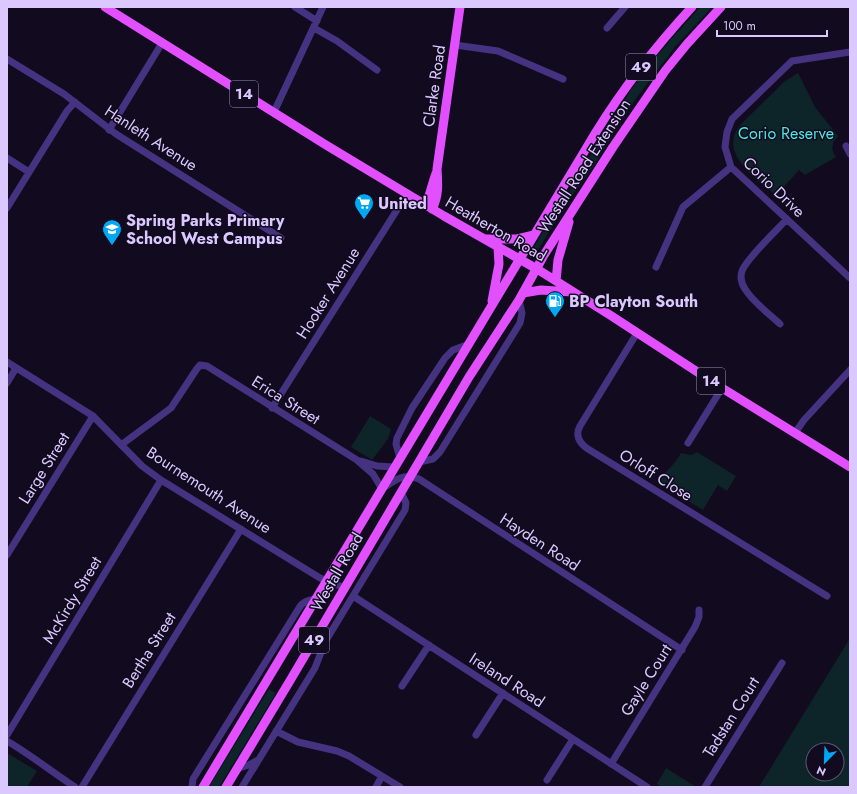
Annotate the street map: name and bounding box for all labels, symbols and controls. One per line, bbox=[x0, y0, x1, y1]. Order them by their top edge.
scale bar bbox=[717, 12, 827, 38]
text: 100 m bbox=[723, 17, 756, 35]
street label: Clarke Road bbox=[417, 44, 451, 128]
road number: 49 bbox=[626, 54, 656, 80]
road number: 14 bbox=[230, 81, 258, 107]
street label: Westall Road Extension bbox=[532, 94, 636, 238]
street label: Hanleth Avenue bbox=[100, 99, 202, 177]
park label: Corio Reserve bbox=[738, 122, 834, 145]
street label: Corio Drive bbox=[738, 151, 810, 223]
street label: Heatherton Road bbox=[441, 191, 551, 267]
supermarket icon: United bbox=[353, 192, 375, 220]
place label: United bbox=[378, 192, 427, 215]
place label: Spring Parks Primary School West Campus bbox=[126, 209, 285, 250]
school or university icon: Spring Parks Primary School West Campus bbox=[101, 218, 123, 246]
street label: Hooker Avenue bbox=[291, 243, 365, 343]
fuel station icon: BP Clayton South bbox=[544, 290, 566, 318]
place label: BP Clayton South bbox=[569, 290, 698, 313]
road number: 14 bbox=[697, 368, 725, 394]
street label: Erica Street bbox=[247, 370, 325, 430]
street label: Large Street bbox=[13, 428, 75, 508]
street label: Bournemouth Avenue bbox=[142, 441, 276, 539]
street label: Orloff Close bbox=[615, 443, 697, 507]
street label: Hayden Road bbox=[496, 508, 584, 576]
street label: Westall Road bbox=[305, 528, 369, 616]
street label: McKirdy Street bbox=[37, 552, 107, 648]
street label: Bertha Street bbox=[117, 607, 182, 692]
road number: 49 bbox=[299, 627, 329, 653]
street label: Gayle Court bbox=[615, 639, 677, 721]
street label: Ireland Road bbox=[465, 647, 549, 713]
street label: Tadstan Court bbox=[697, 672, 765, 762]
north arrow bbox=[805, 742, 845, 782]
text: N bbox=[814, 762, 828, 780]

